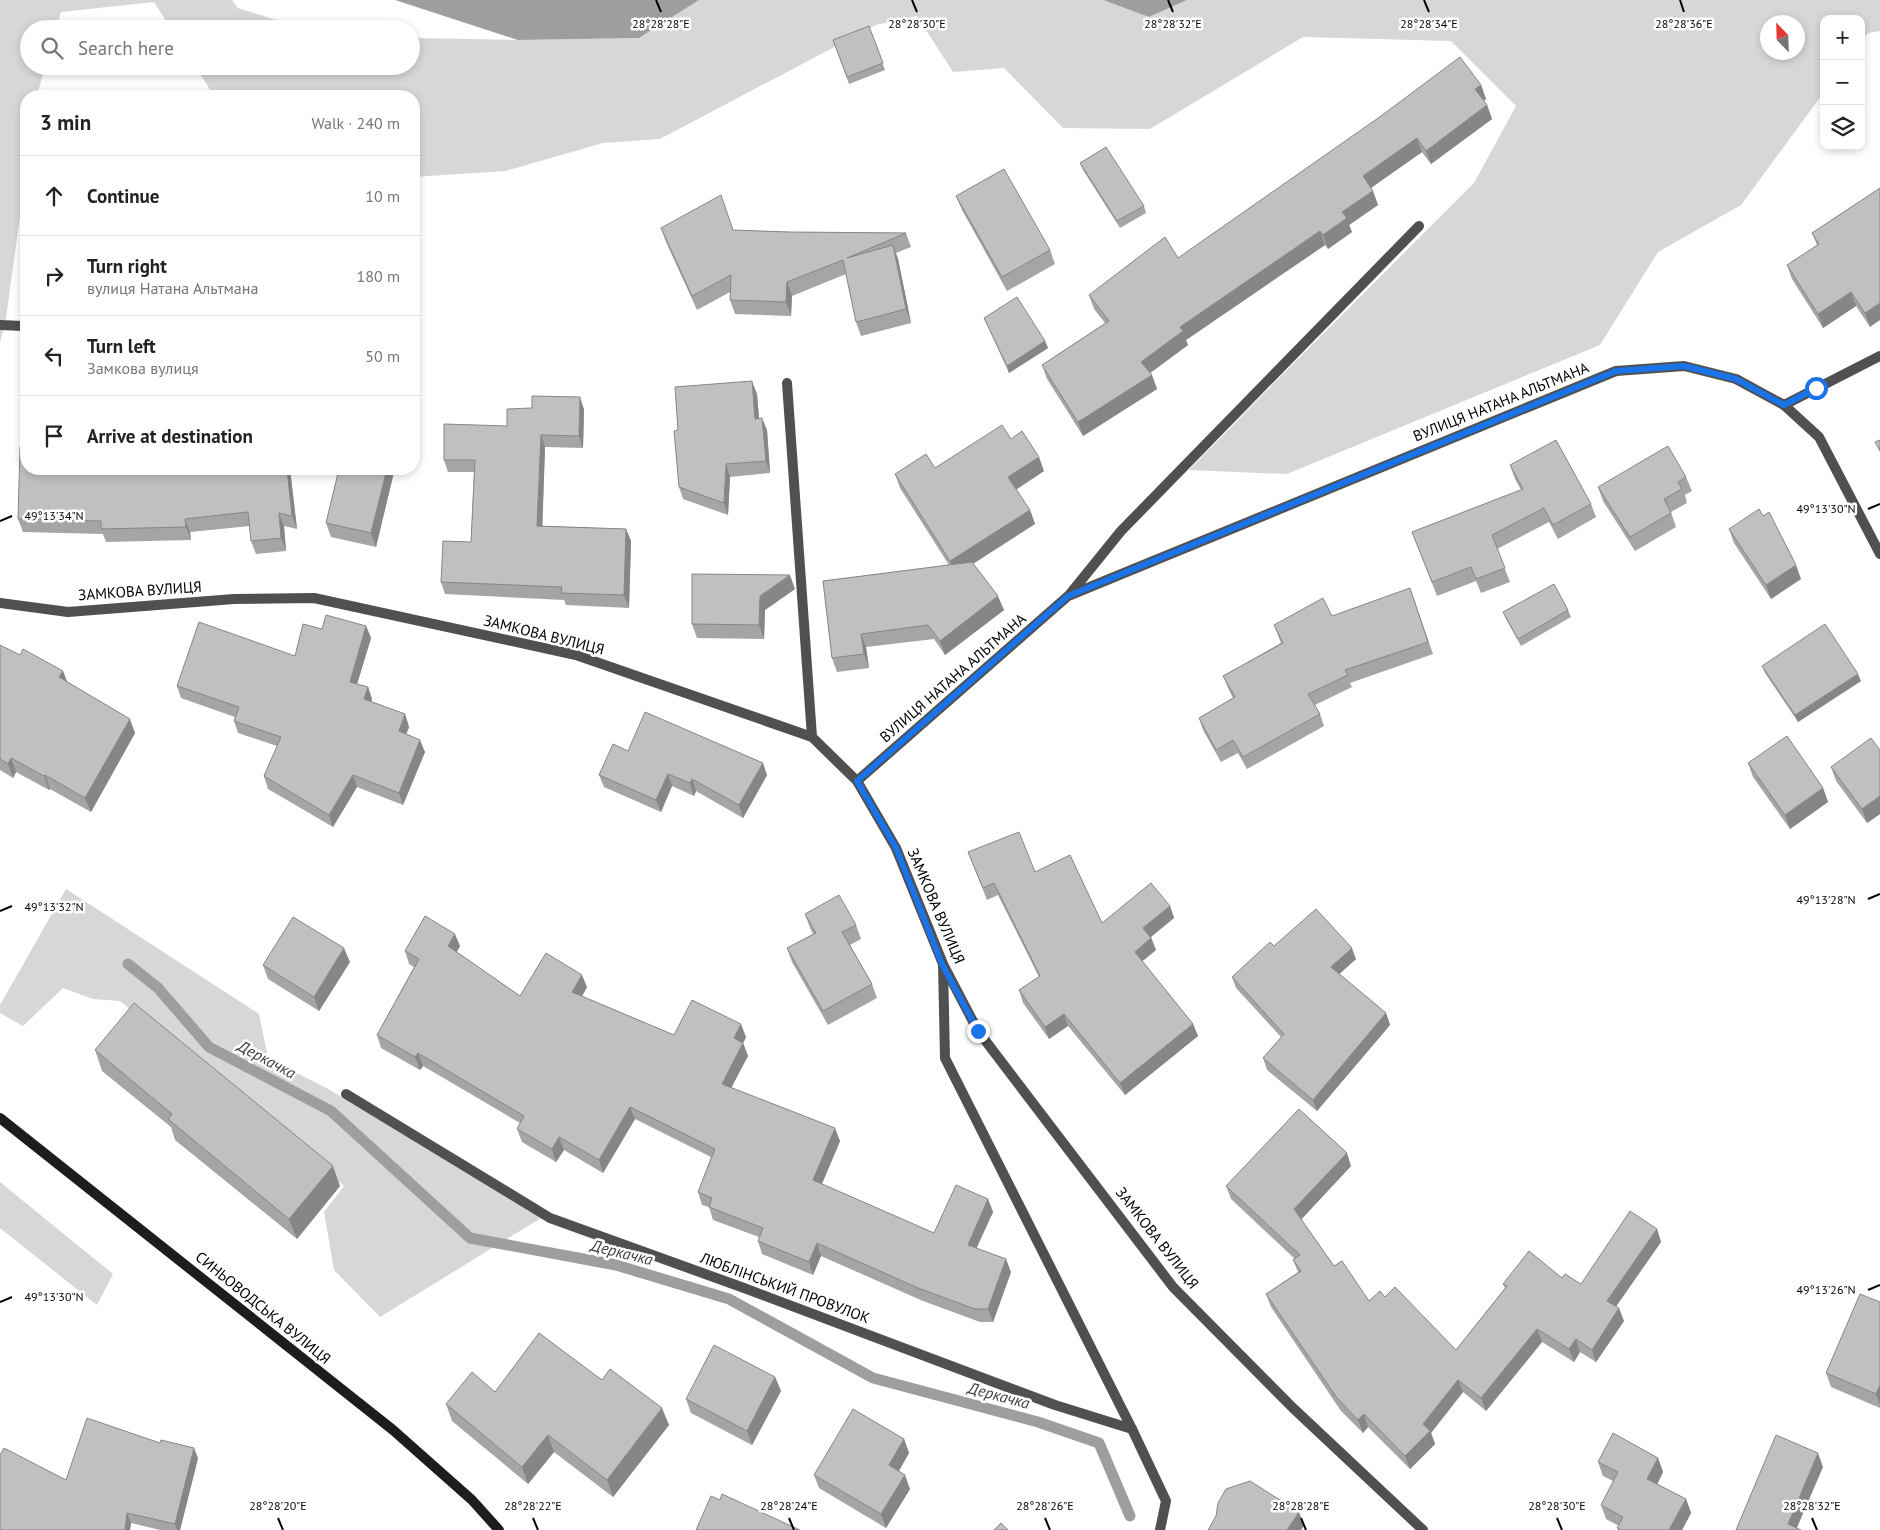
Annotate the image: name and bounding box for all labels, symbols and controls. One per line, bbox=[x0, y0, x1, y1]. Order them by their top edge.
north arrow bbox=[1760, 15, 1805, 60]
map controls bbox=[1820, 15, 1865, 150]
button: + bbox=[1820, 15, 1865, 60]
text: 28°28'28"E bbox=[632, 16, 690, 31]
text: 28°28'30"E bbox=[888, 16, 946, 31]
text: 28°28'32"E bbox=[1144, 16, 1202, 31]
text: 28°28'34"E bbox=[1400, 16, 1458, 31]
text: 28°28'36"E bbox=[1655, 16, 1713, 31]
search box bbox=[20, 20, 420, 75]
icon: search bbox=[38, 34, 66, 62]
text: Search here bbox=[78, 36, 174, 60]
button: − bbox=[1820, 60, 1865, 105]
button: layers bbox=[1820, 105, 1865, 150]
text: 3 min bbox=[40, 109, 91, 136]
text: Walk · 240 m bbox=[311, 113, 400, 133]
icon: ahead bbox=[40, 182, 68, 210]
text: Continue bbox=[87, 184, 159, 208]
text: 10 m bbox=[365, 186, 400, 206]
text: Turn right bbox=[87, 254, 167, 278]
icon: right bbox=[40, 262, 68, 290]
text: 180 m bbox=[357, 266, 400, 286]
text: вулиця Натана Альтмана bbox=[87, 278, 258, 298]
text: Turn left bbox=[87, 334, 156, 358]
icon: left bbox=[40, 342, 68, 370]
text: 50 m bbox=[365, 346, 400, 366]
street label: ВУЛИЦЯ НАТАНА АЛЬТМАНА bbox=[1410, 357, 1592, 446]
text: Замкова вулиця bbox=[87, 358, 199, 378]
route start bbox=[1805, 377, 1828, 400]
icon: arrive bbox=[40, 422, 68, 450]
text: Arrive at destination bbox=[87, 424, 253, 448]
text: 49°13'30"N bbox=[1796, 501, 1856, 516]
text: 49°13'34"N bbox=[24, 508, 84, 523]
street label: ЗАМКОВА ВУЛИЦЯ bbox=[78, 577, 202, 604]
street label: ВУЛИЦЯ НАТАНА АЛЬТМАНА bbox=[876, 609, 1030, 746]
street label: ЗАМКОВА ВУЛИЦЯ bbox=[482, 610, 606, 659]
street label: ЗАМКОВА ВУЛИЦЯ bbox=[904, 845, 969, 967]
text: 49°13'28"N bbox=[1796, 892, 1856, 907]
text: 49°13'32"N bbox=[24, 899, 84, 914]
route end bbox=[967, 1020, 990, 1043]
water label: Деркачка bbox=[233, 1034, 300, 1083]
street label: ЗАМКОВА ВУЛИЦЯ bbox=[1112, 1183, 1203, 1292]
water label: Деркачка bbox=[587, 1234, 655, 1269]
street label: СИНЬОВОДСЬКА ВУЛИЦЯ bbox=[192, 1247, 335, 1368]
street label: ЛЮБЛІНСЬКИЙ ПРОВУЛОК bbox=[697, 1248, 872, 1327]
text: 49°13'26"N bbox=[1796, 1282, 1856, 1297]
text: 49°13'30"N bbox=[24, 1289, 84, 1304]
water label: Деркачка bbox=[964, 1377, 1032, 1413]
text: 28°28'20"E bbox=[249, 1498, 307, 1513]
text: 28°28'22"E bbox=[504, 1498, 562, 1513]
text: 28°28'24"E bbox=[760, 1498, 818, 1513]
text: 28°28'26"E bbox=[1016, 1498, 1074, 1513]
text: 28°28'28"E bbox=[1272, 1498, 1330, 1513]
text: 28°28'30"E bbox=[1528, 1498, 1586, 1513]
text: 28°28'32"E bbox=[1783, 1498, 1841, 1513]

